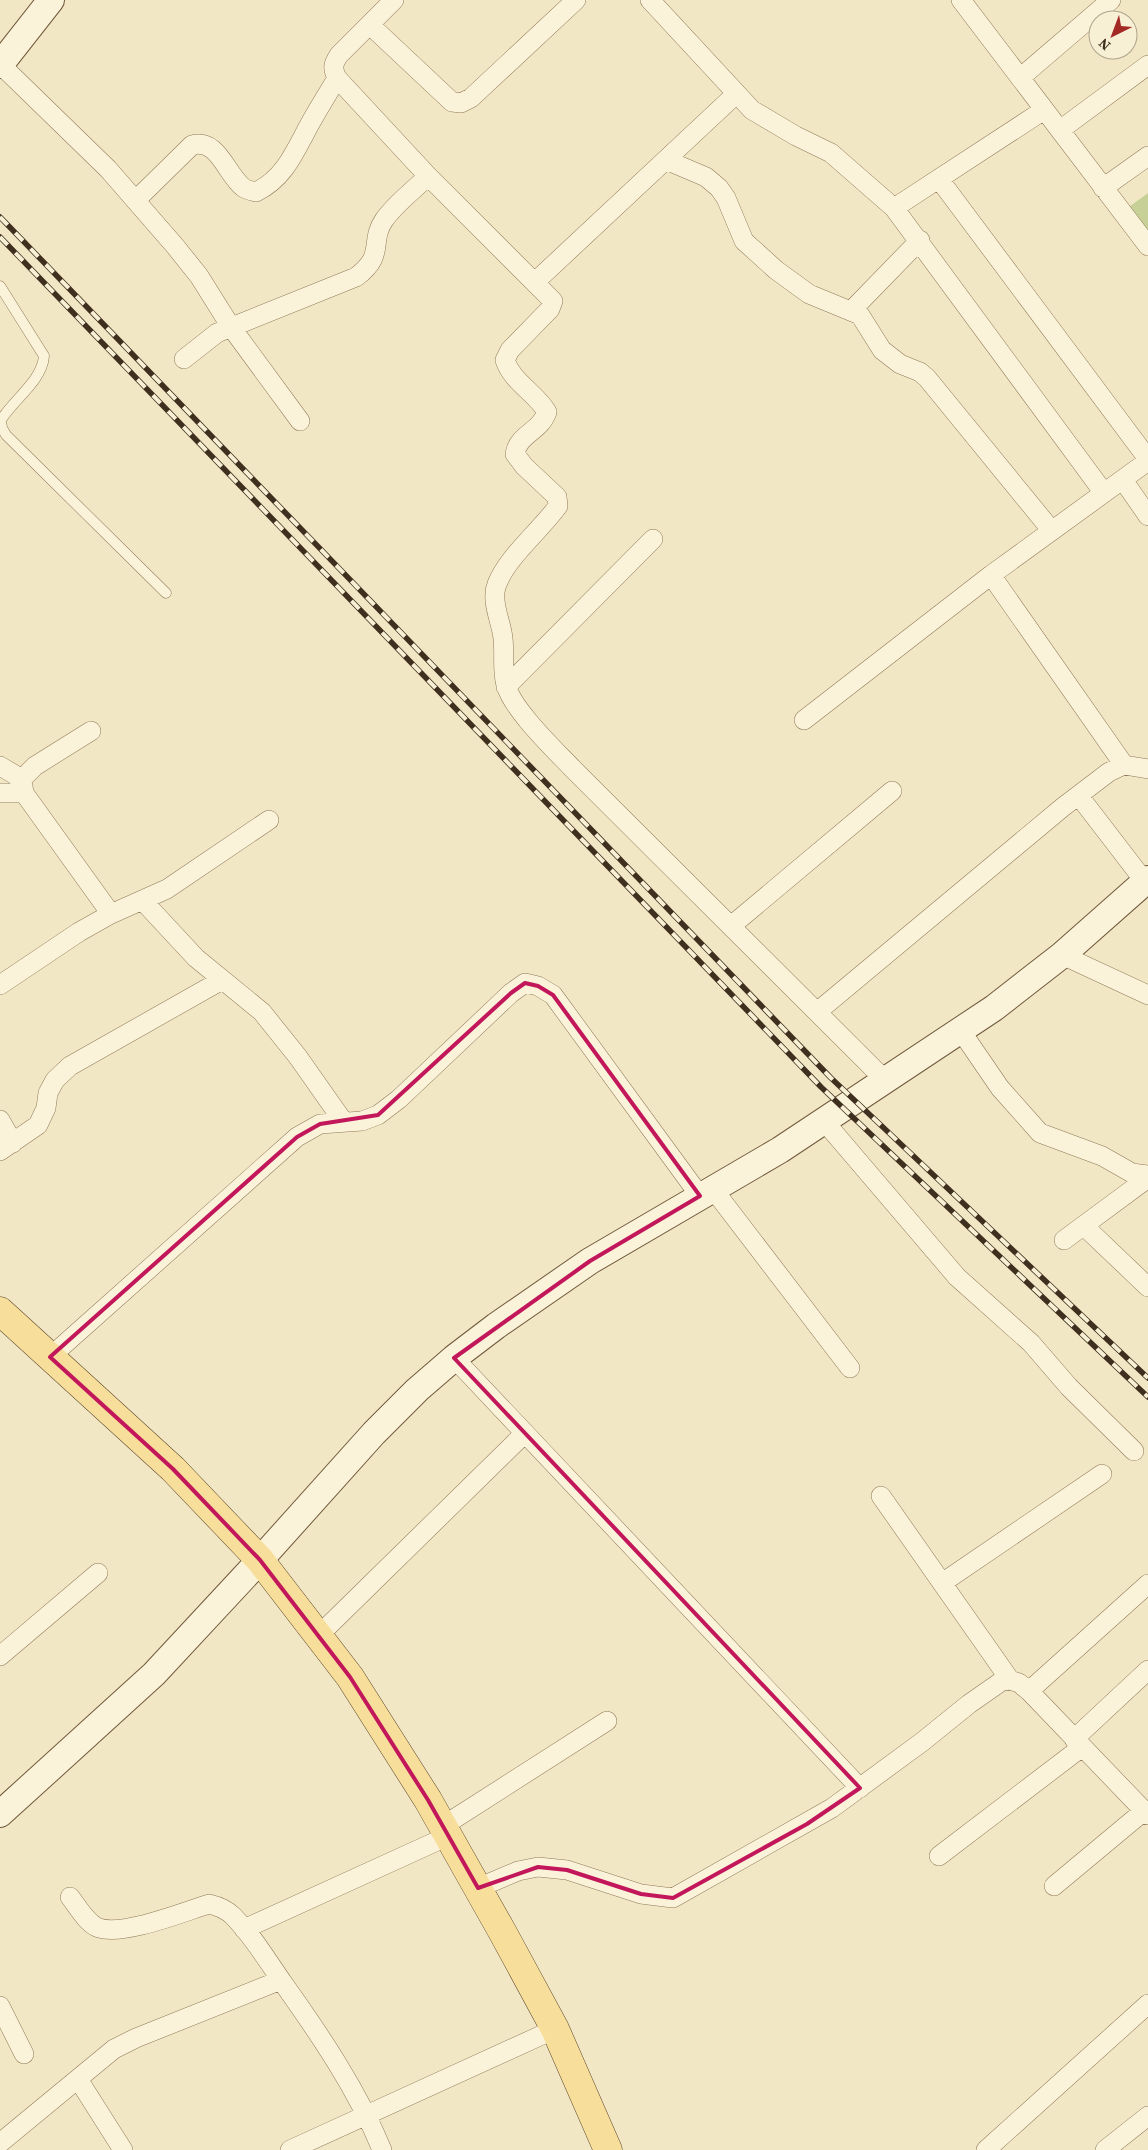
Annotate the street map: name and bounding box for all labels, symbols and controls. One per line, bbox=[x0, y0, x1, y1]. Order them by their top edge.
north arrow bbox=[1088, 10, 1138, 60]
text: N bbox=[1094, 34, 1115, 56]

